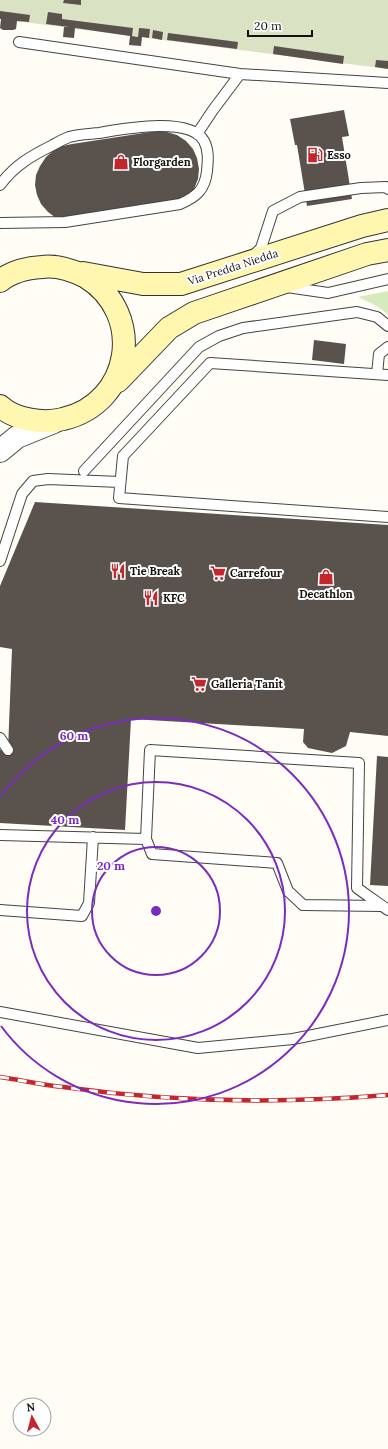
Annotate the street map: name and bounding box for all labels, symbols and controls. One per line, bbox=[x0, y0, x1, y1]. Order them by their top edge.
scale bar bbox=[248, 12, 312, 38]
text: 20 m bbox=[254, 18, 282, 33]
fuel station icon: Esso bbox=[306, 146, 324, 164]
place label: Esso bbox=[327, 148, 351, 162]
shop icon: Florgarden bbox=[112, 153, 130, 171]
place label: Florgarden bbox=[133, 155, 191, 169]
street label: Via Predda Niedda bbox=[185, 246, 280, 288]
restaurant icon: Tie Break bbox=[109, 562, 127, 580]
place label: Tie Break bbox=[130, 564, 181, 578]
supermarket icon: Carrefour bbox=[209, 564, 227, 582]
place label: Carrefour bbox=[230, 566, 283, 580]
shop icon: Decathlon bbox=[317, 568, 335, 586]
place label: Decathlon bbox=[299, 587, 353, 601]
restaurant icon: KFC bbox=[142, 589, 160, 607]
place label: KFC bbox=[163, 591, 185, 605]
supermarket icon: Galleria Tanit bbox=[190, 675, 208, 693]
place label: Galleria Tanit bbox=[211, 677, 284, 691]
text: 60 m bbox=[60, 728, 88, 743]
text: 40 m bbox=[51, 812, 79, 827]
text: 20 m bbox=[97, 858, 125, 873]
centre of rings bbox=[149, 904, 163, 918]
north arrow bbox=[12, 1397, 52, 1437]
text: N bbox=[26, 1400, 36, 1415]

